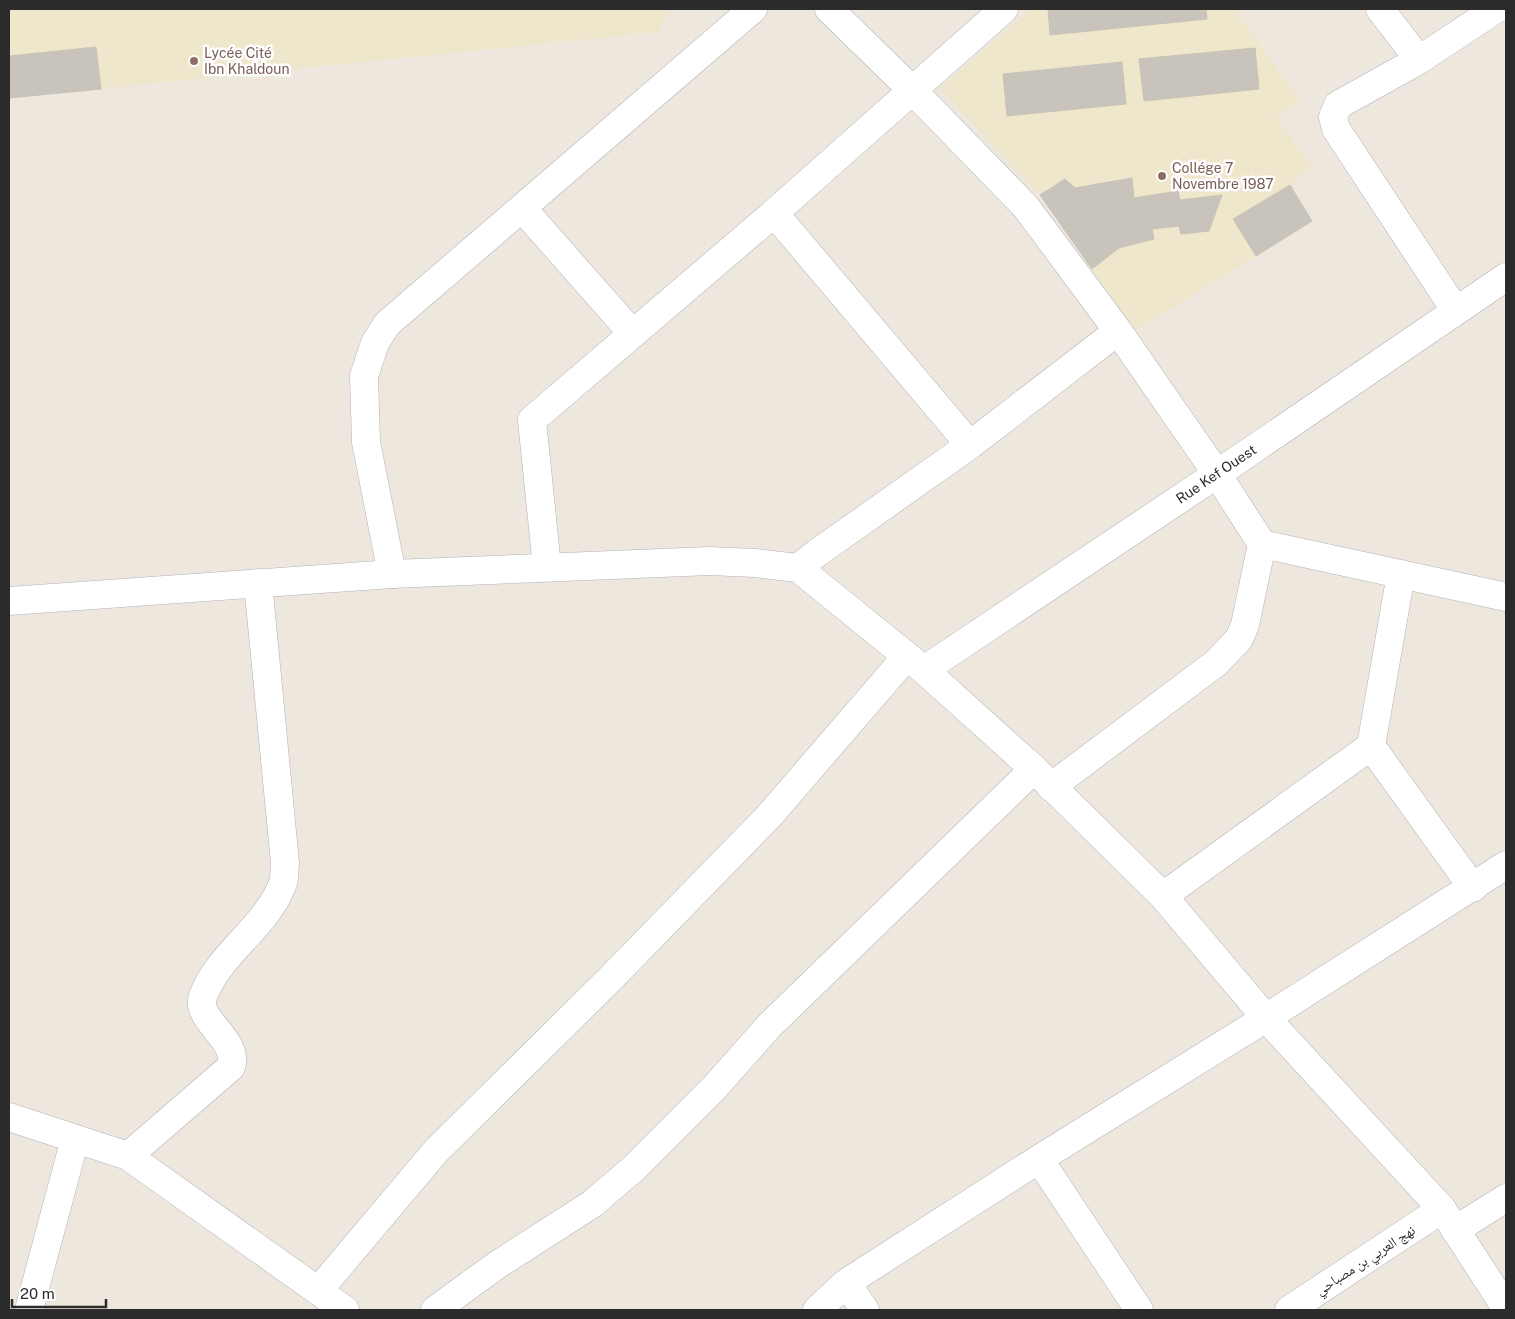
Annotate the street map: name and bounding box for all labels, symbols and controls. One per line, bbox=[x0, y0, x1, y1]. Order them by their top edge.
place label: Lycée Cité Ibn Khaldoun bbox=[204, 45, 290, 77]
marker: Lycée Cité Ibn Khaldoun bbox=[188, 55, 200, 67]
place label: Collége 7 Novembre 1987 bbox=[1172, 160, 1274, 192]
marker: Collége 7 Novembre 1987 bbox=[1156, 170, 1168, 182]
street label: Rue Kef Ouest bbox=[1173, 441, 1259, 507]
street label: نهج العربي بن مصباحي bbox=[1312, 1222, 1420, 1301]
scale bar bbox=[12, 1276, 106, 1308]
text: 20 m bbox=[20, 1285, 55, 1302]

